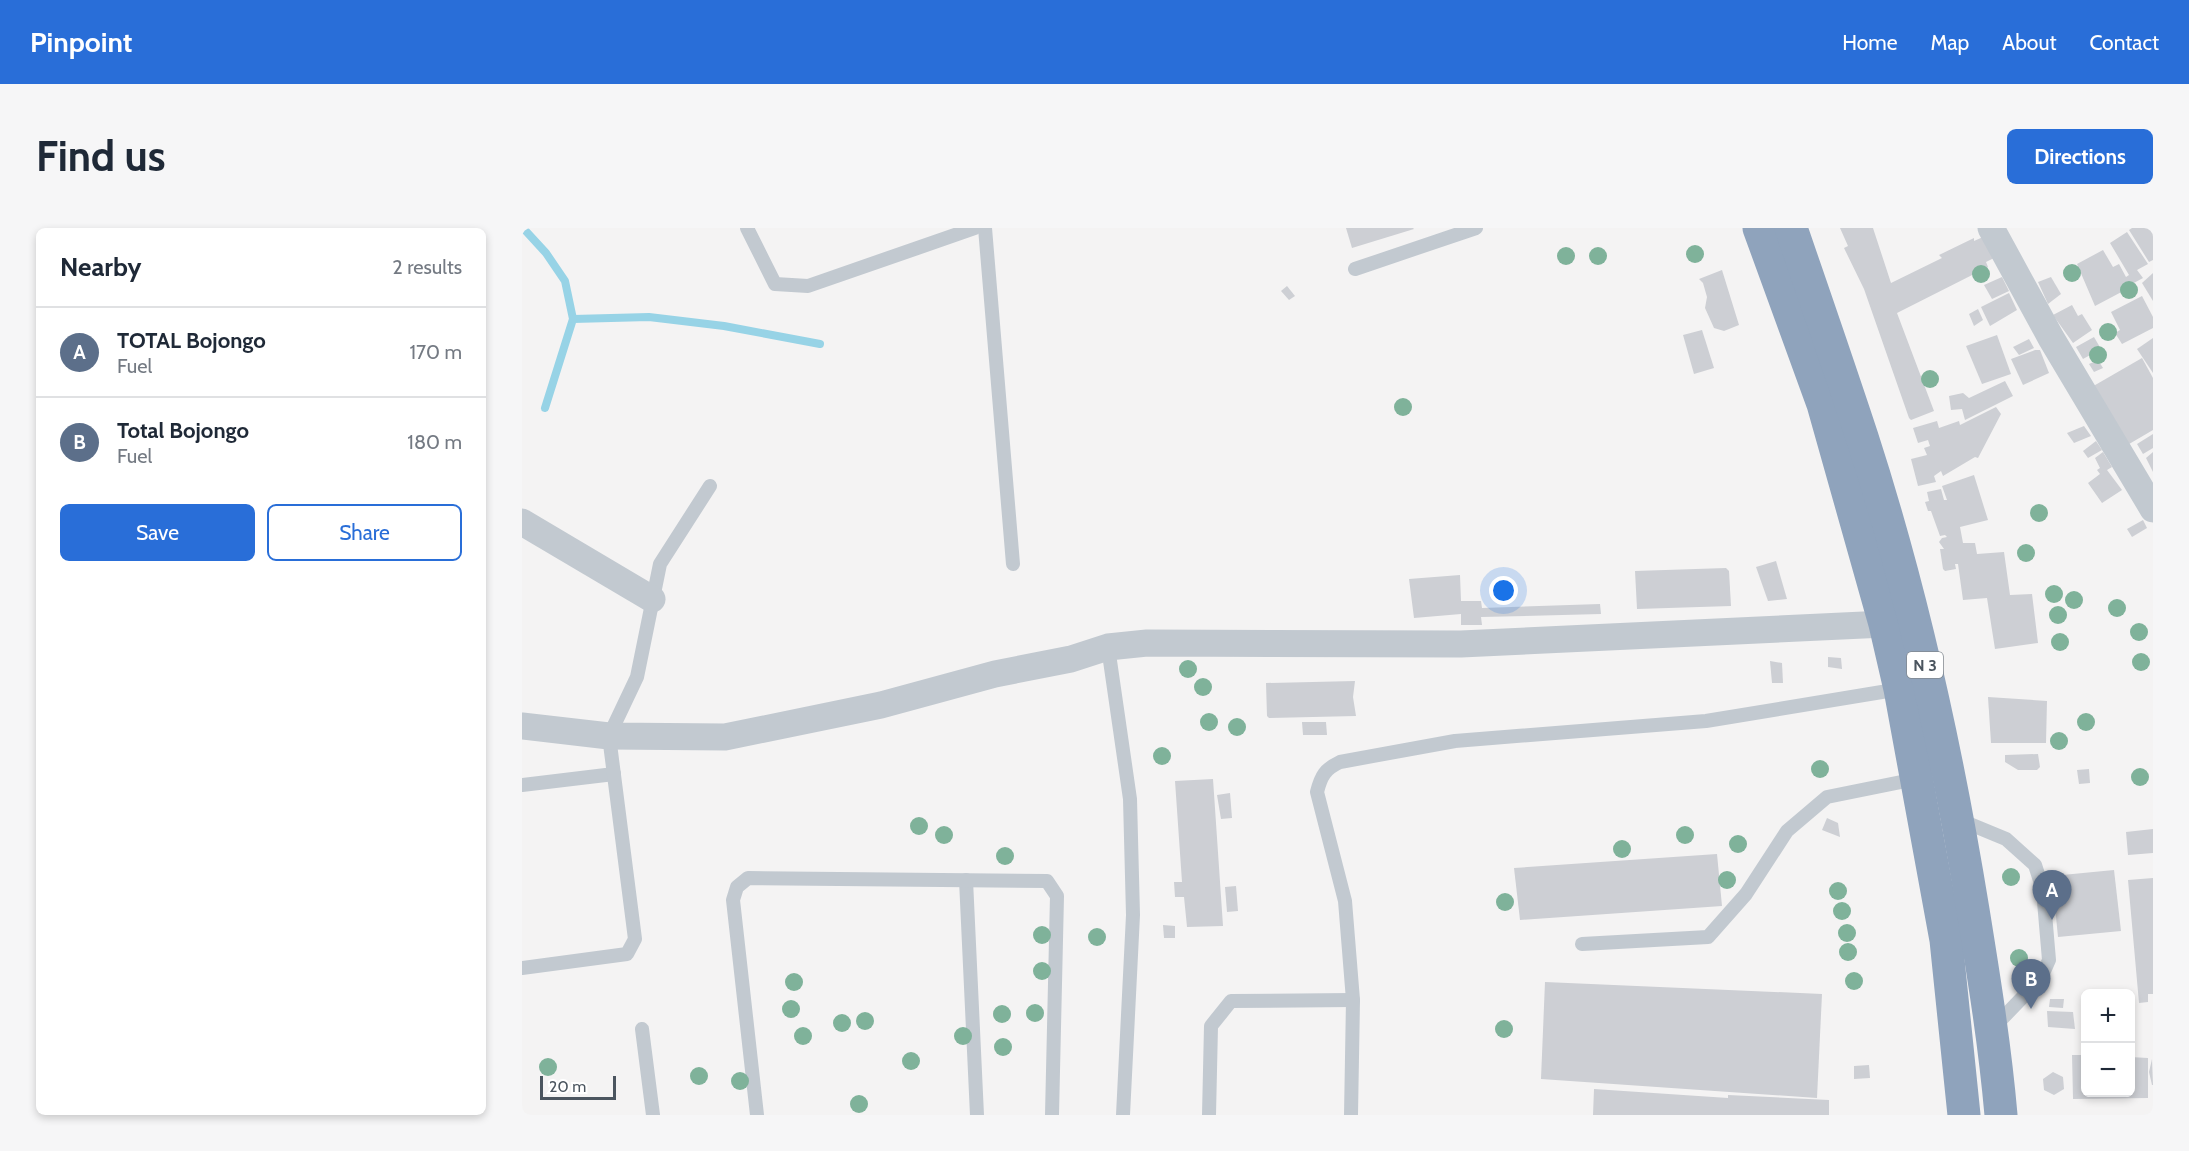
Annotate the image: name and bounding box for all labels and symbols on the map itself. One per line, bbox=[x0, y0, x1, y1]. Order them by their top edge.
your location bbox=[1489, 576, 1518, 605]
road number: N 3 bbox=[1907, 652, 1943, 678]
pin: A bbox=[2032, 870, 2072, 920]
pin: B bbox=[2012, 960, 2050, 1009]
scale bar bbox=[540, 1073, 616, 1100]

